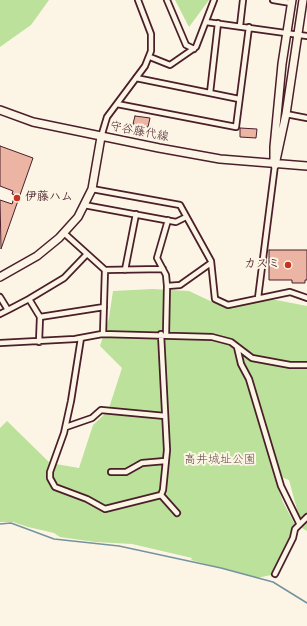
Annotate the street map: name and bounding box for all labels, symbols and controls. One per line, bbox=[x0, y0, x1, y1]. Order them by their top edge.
street label: 守谷藤代線 bbox=[108, 120, 170, 146]
place label: 伊藤ハム bbox=[25, 191, 73, 205]
marker: 伊藤ハム bbox=[12, 193, 22, 203]
place label: カスミ bbox=[244, 258, 280, 272]
marker: カスミ bbox=[283, 260, 293, 270]
park label: 高井城址公園 bbox=[184, 454, 256, 468]

